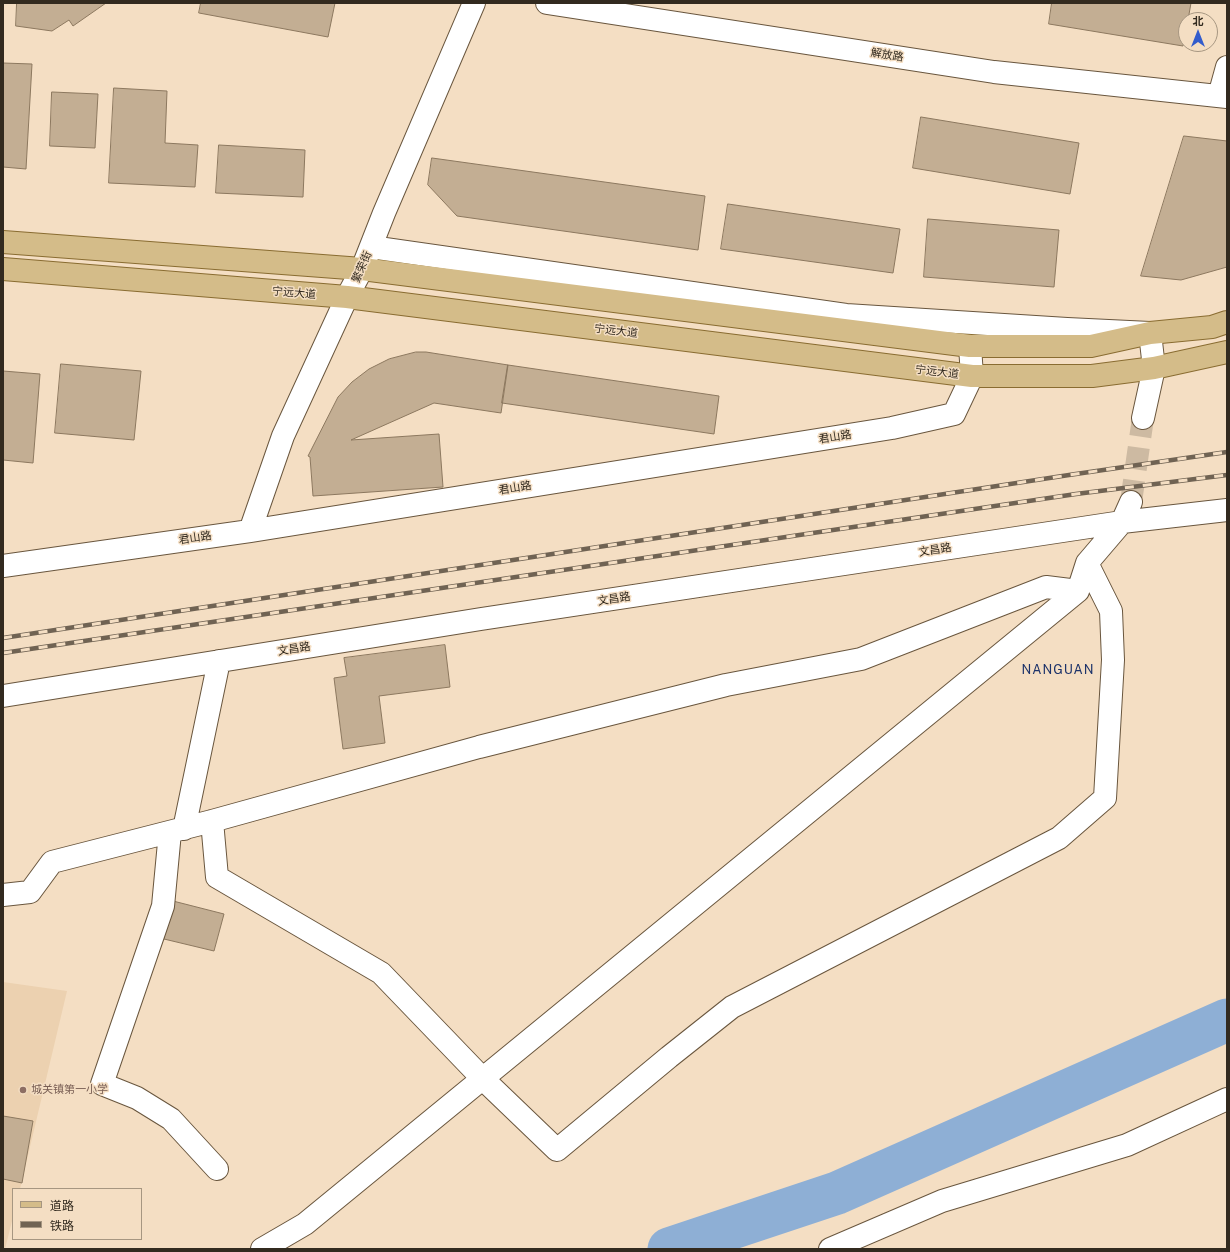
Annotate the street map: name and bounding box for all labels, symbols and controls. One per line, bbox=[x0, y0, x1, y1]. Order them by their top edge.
north arrow bbox=[1178, 12, 1218, 52]
text: 北 bbox=[1193, 15, 1204, 27]
street label: 解放路 bbox=[870, 46, 904, 64]
street label: 繁荣街 bbox=[349, 249, 375, 285]
street label: 宁远大道 bbox=[272, 285, 316, 301]
street label: 宁远大道 bbox=[593, 322, 639, 340]
street label: 宁远大道 bbox=[914, 363, 960, 381]
street label: 君山路 bbox=[818, 428, 852, 446]
street label: 君山路 bbox=[498, 479, 532, 497]
street label: 君山路 bbox=[178, 529, 212, 547]
street label: 文昌路 bbox=[918, 541, 952, 559]
street label: 文昌路 bbox=[597, 590, 631, 608]
street label: 文昌路 bbox=[277, 640, 311, 658]
district label: NANGUAN bbox=[1021, 662, 1095, 678]
place label: 城关镇第一小学 bbox=[31, 1083, 108, 1097]
marker: 城关镇第一小学 bbox=[18, 1085, 28, 1095]
legend bbox=[12, 1188, 142, 1240]
text: 道路 bbox=[50, 1199, 74, 1213]
text: 铁路 bbox=[50, 1219, 74, 1233]

